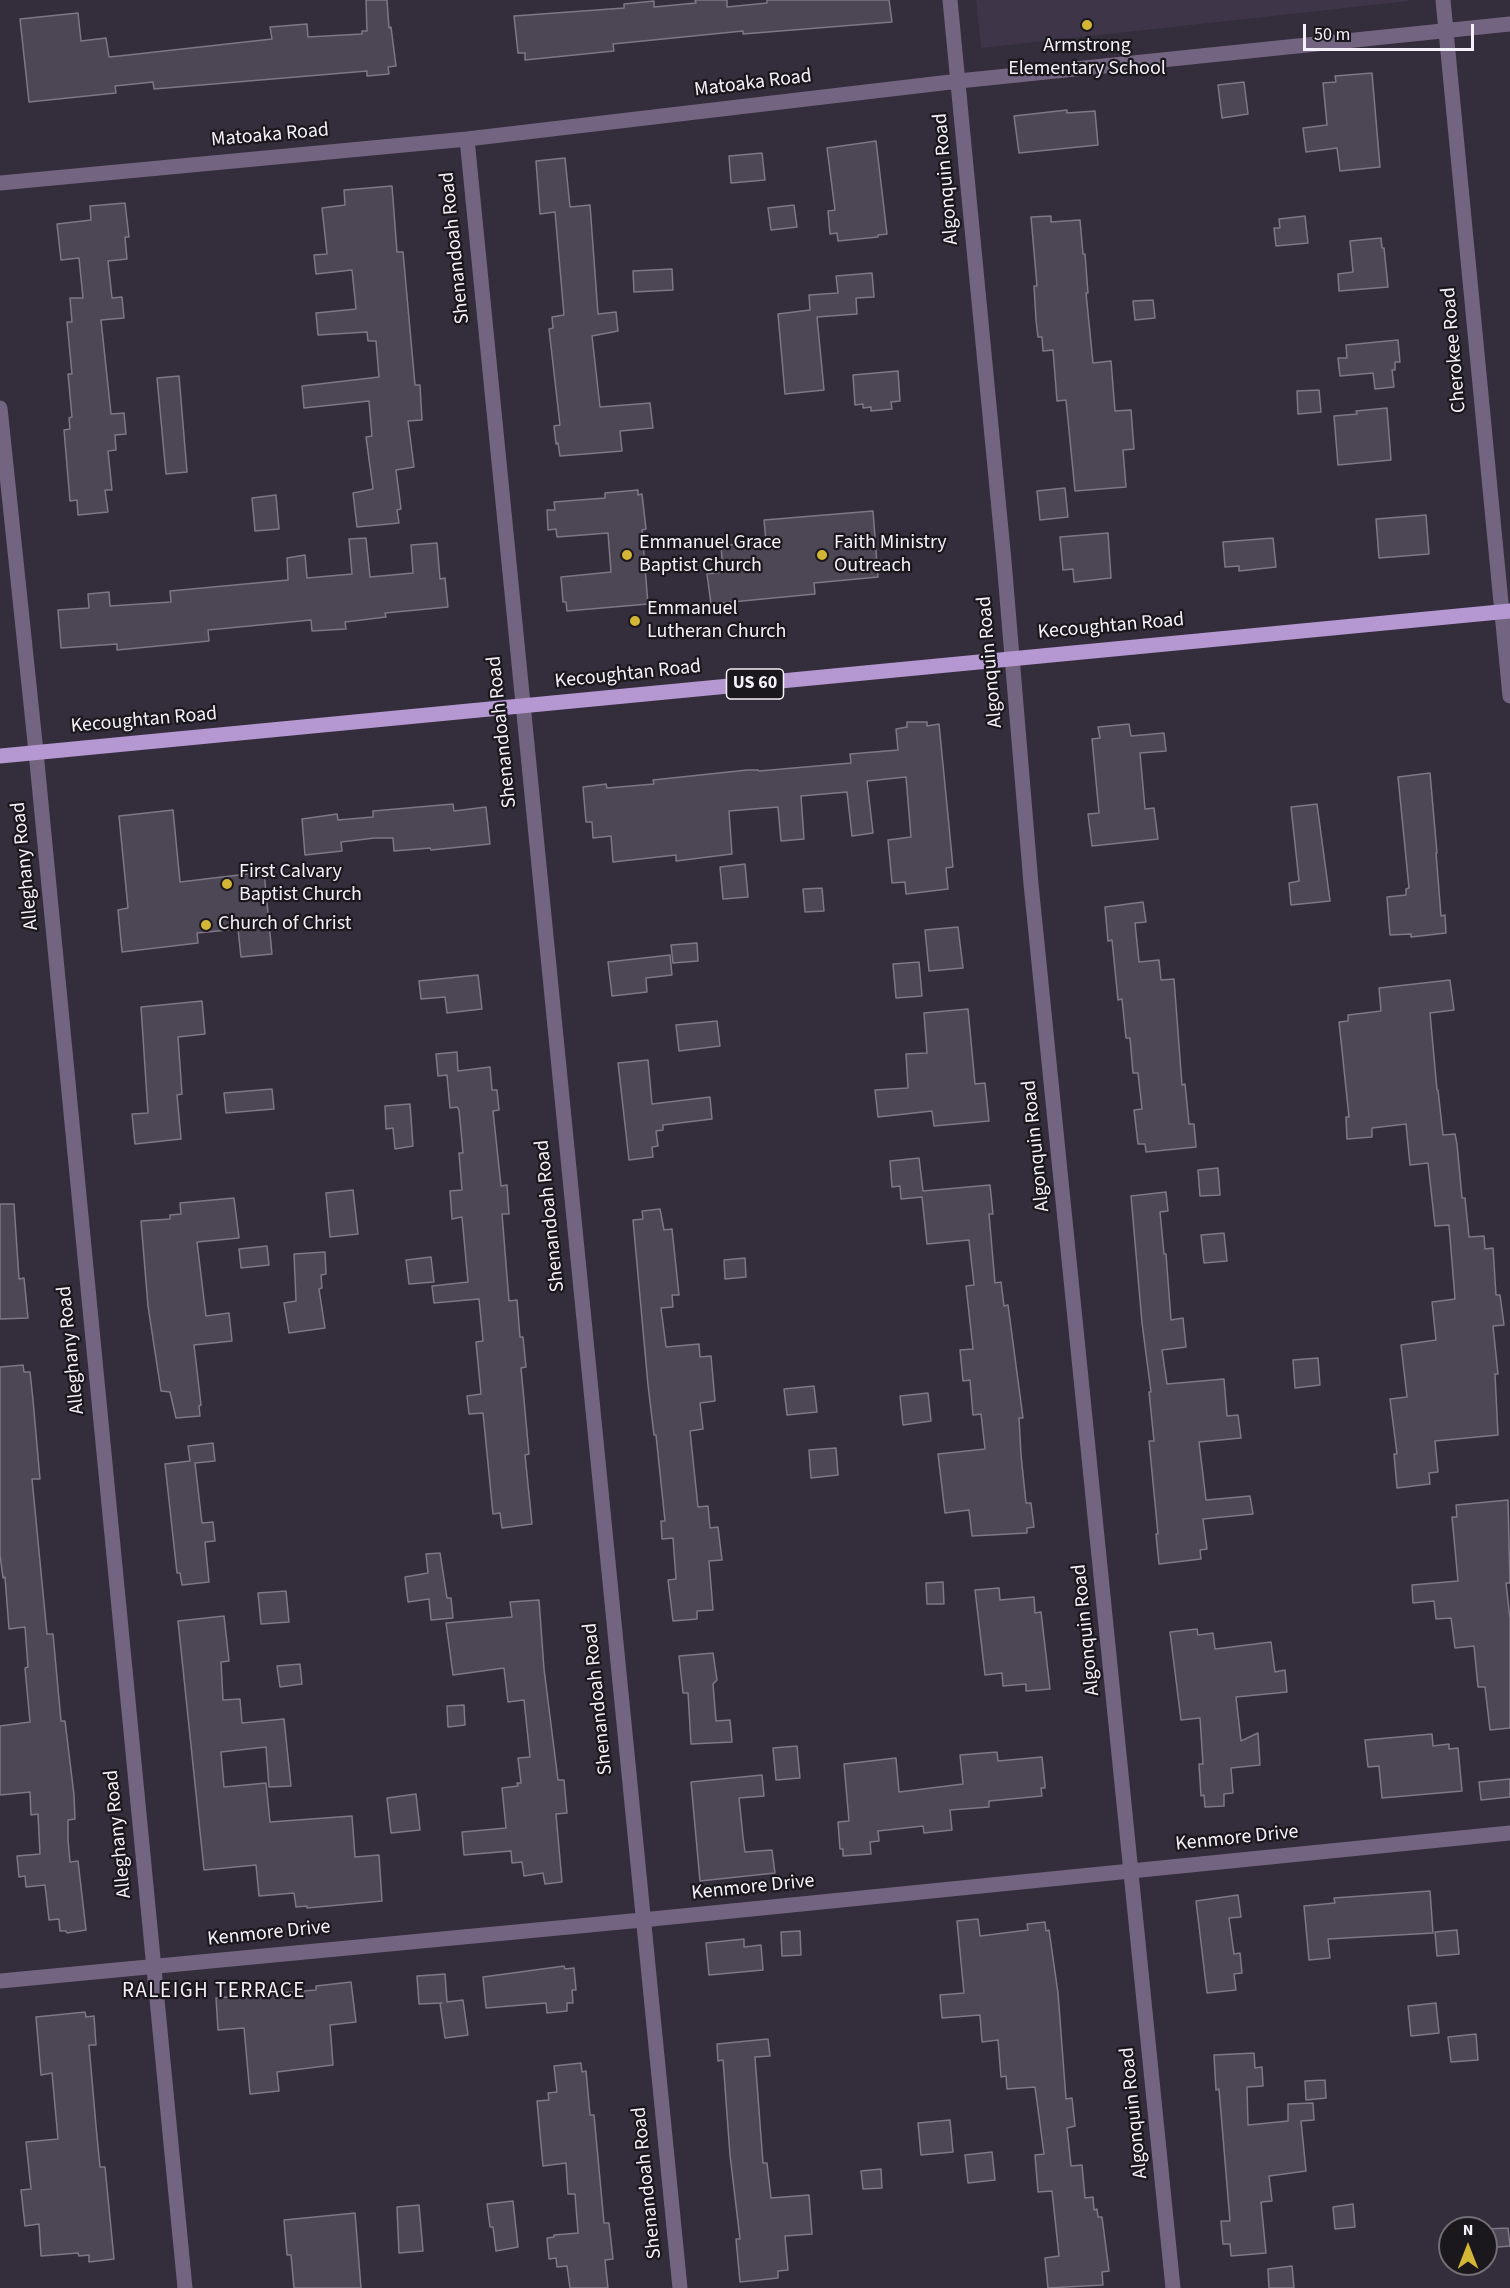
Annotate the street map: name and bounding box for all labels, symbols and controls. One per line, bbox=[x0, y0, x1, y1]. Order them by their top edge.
scale bar bbox=[1306, 12, 1477, 50]
marker: Armstrong Elementary School bbox=[1080, 18, 1094, 32]
text: 50 m bbox=[1314, 22, 1350, 47]
place label: Armstrong Elementary School bbox=[1008, 35, 1166, 82]
street label: Matoaka Road bbox=[693, 65, 813, 103]
street label: Algonquin Road bbox=[929, 112, 965, 246]
street label: Matoaka Road bbox=[210, 119, 330, 153]
street label: Shenandoah Road bbox=[436, 171, 476, 325]
street label: Cherokee Road bbox=[1438, 286, 1472, 414]
place label: Emmanuel Grace Baptist Church bbox=[639, 532, 781, 579]
place label: Faith Ministry Outreach bbox=[834, 532, 947, 579]
marker: Emmanuel Grace Baptist Church bbox=[620, 548, 634, 562]
marker: Faith Ministry Outreach bbox=[815, 548, 829, 562]
street label: Algonquin Road bbox=[973, 595, 1009, 729]
place label: Emmanuel Lutheran Church bbox=[647, 598, 786, 645]
street label: Kecoughtan Road bbox=[1037, 609, 1185, 645]
marker: Emmanuel Lutheran Church bbox=[628, 614, 642, 628]
street label: Shenandoah Road bbox=[483, 655, 523, 809]
street label: Kecoughtan Road bbox=[554, 655, 702, 695]
road number: US 60 bbox=[726, 669, 783, 699]
street label: Kecoughtan Road bbox=[70, 703, 218, 739]
street label: Alleghany Road bbox=[7, 801, 45, 931]
place label: First Calvary Baptist Church bbox=[239, 861, 362, 908]
marker: First Calvary Baptist Church bbox=[220, 877, 234, 891]
place label: Church of Christ bbox=[218, 913, 351, 937]
marker: Church of Christ bbox=[199, 918, 213, 932]
street label: Algonquin Road bbox=[1018, 1079, 1056, 1213]
street label: Shenandoah Road bbox=[531, 1139, 571, 1293]
street label: Alleghany Road bbox=[53, 1285, 91, 1415]
street label: Algonquin Road bbox=[1068, 1563, 1106, 1697]
street label: Shenandoah Road bbox=[579, 1622, 619, 1776]
street label: Alleghany Road bbox=[100, 1769, 138, 1899]
street label: Kenmore Drive bbox=[1174, 1821, 1300, 1857]
street label: Kenmore Drive bbox=[690, 1870, 816, 1906]
street label: Kenmore Drive bbox=[206, 1916, 332, 1952]
district label: RALEIGH TERRACE bbox=[122, 1979, 306, 2005]
street label: Algonquin Road bbox=[1116, 2046, 1154, 2180]
street label: Shenandoah Road bbox=[628, 2106, 668, 2260]
north arrow bbox=[1438, 2216, 1498, 2276]
text: N bbox=[1463, 2219, 1473, 2241]

